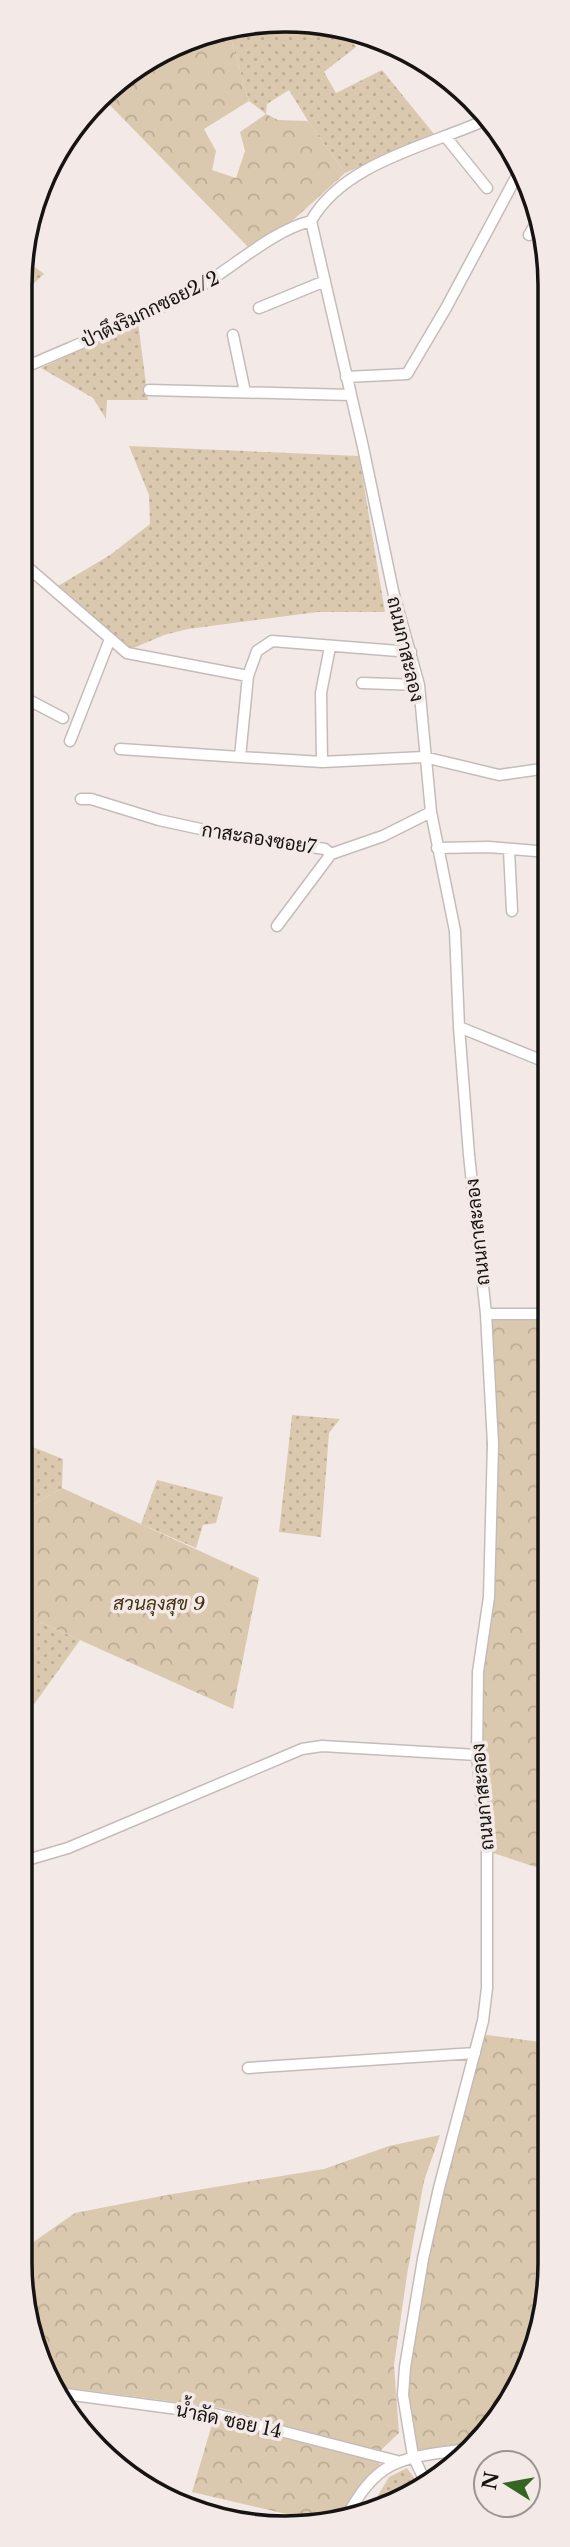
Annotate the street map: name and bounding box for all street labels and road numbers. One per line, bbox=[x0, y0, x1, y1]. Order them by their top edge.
street label: ป่าตึงริมกกซอย2/2 bbox=[77, 265, 223, 353]
street label: ถนนกาสะลอง bbox=[382, 594, 429, 704]
street label: กาสะลองซอย7 bbox=[200, 818, 318, 859]
street label: ถนนกาสะลอง bbox=[460, 1177, 495, 1287]
street label: ถนนกาสะลอง bbox=[466, 1742, 499, 1851]
street label: น้ำลัด ซอย 14 bbox=[174, 2394, 285, 2443]

